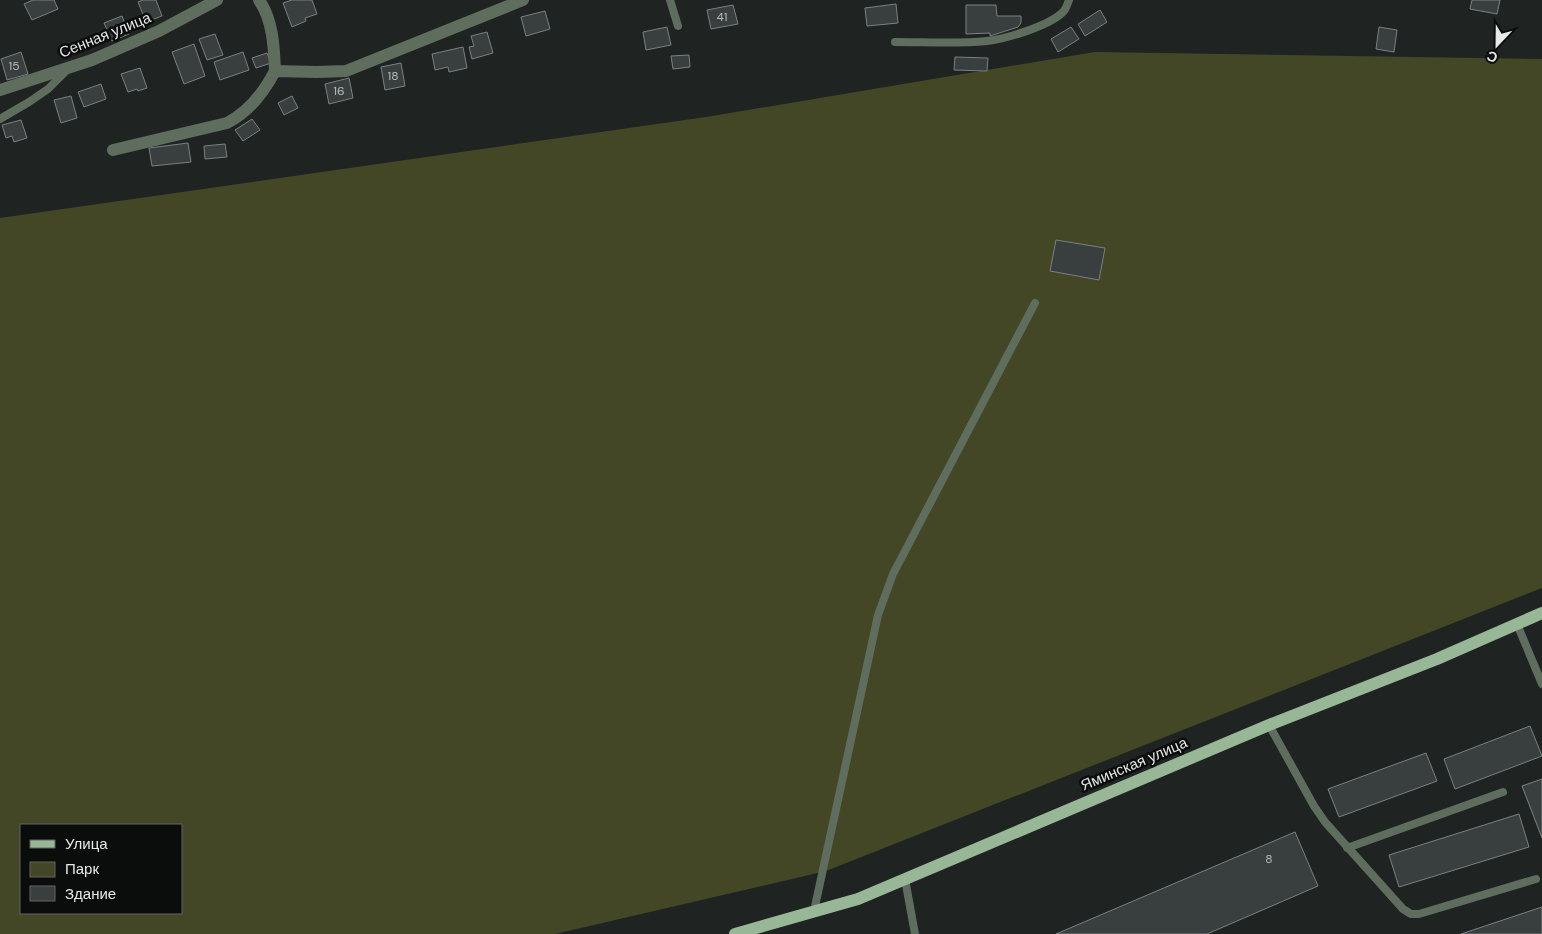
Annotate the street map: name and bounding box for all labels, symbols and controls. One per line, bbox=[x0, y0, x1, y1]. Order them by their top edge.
street label: Сенная улица bbox=[56, 7, 155, 63]
house number: 41 bbox=[716, 9, 728, 25]
north arrow bbox=[1472, 20, 1522, 70]
text: С bbox=[1484, 47, 1500, 67]
house number: 15 bbox=[8, 58, 20, 74]
house number: 18 bbox=[387, 68, 399, 84]
house number: 16 bbox=[333, 83, 345, 99]
street label: Яминская улица bbox=[1078, 732, 1191, 795]
legend bbox=[20, 824, 182, 914]
text: Улица bbox=[65, 834, 108, 854]
house number: 8 bbox=[1265, 851, 1273, 867]
text: Парк bbox=[65, 859, 99, 879]
text: Здание bbox=[65, 884, 116, 904]

